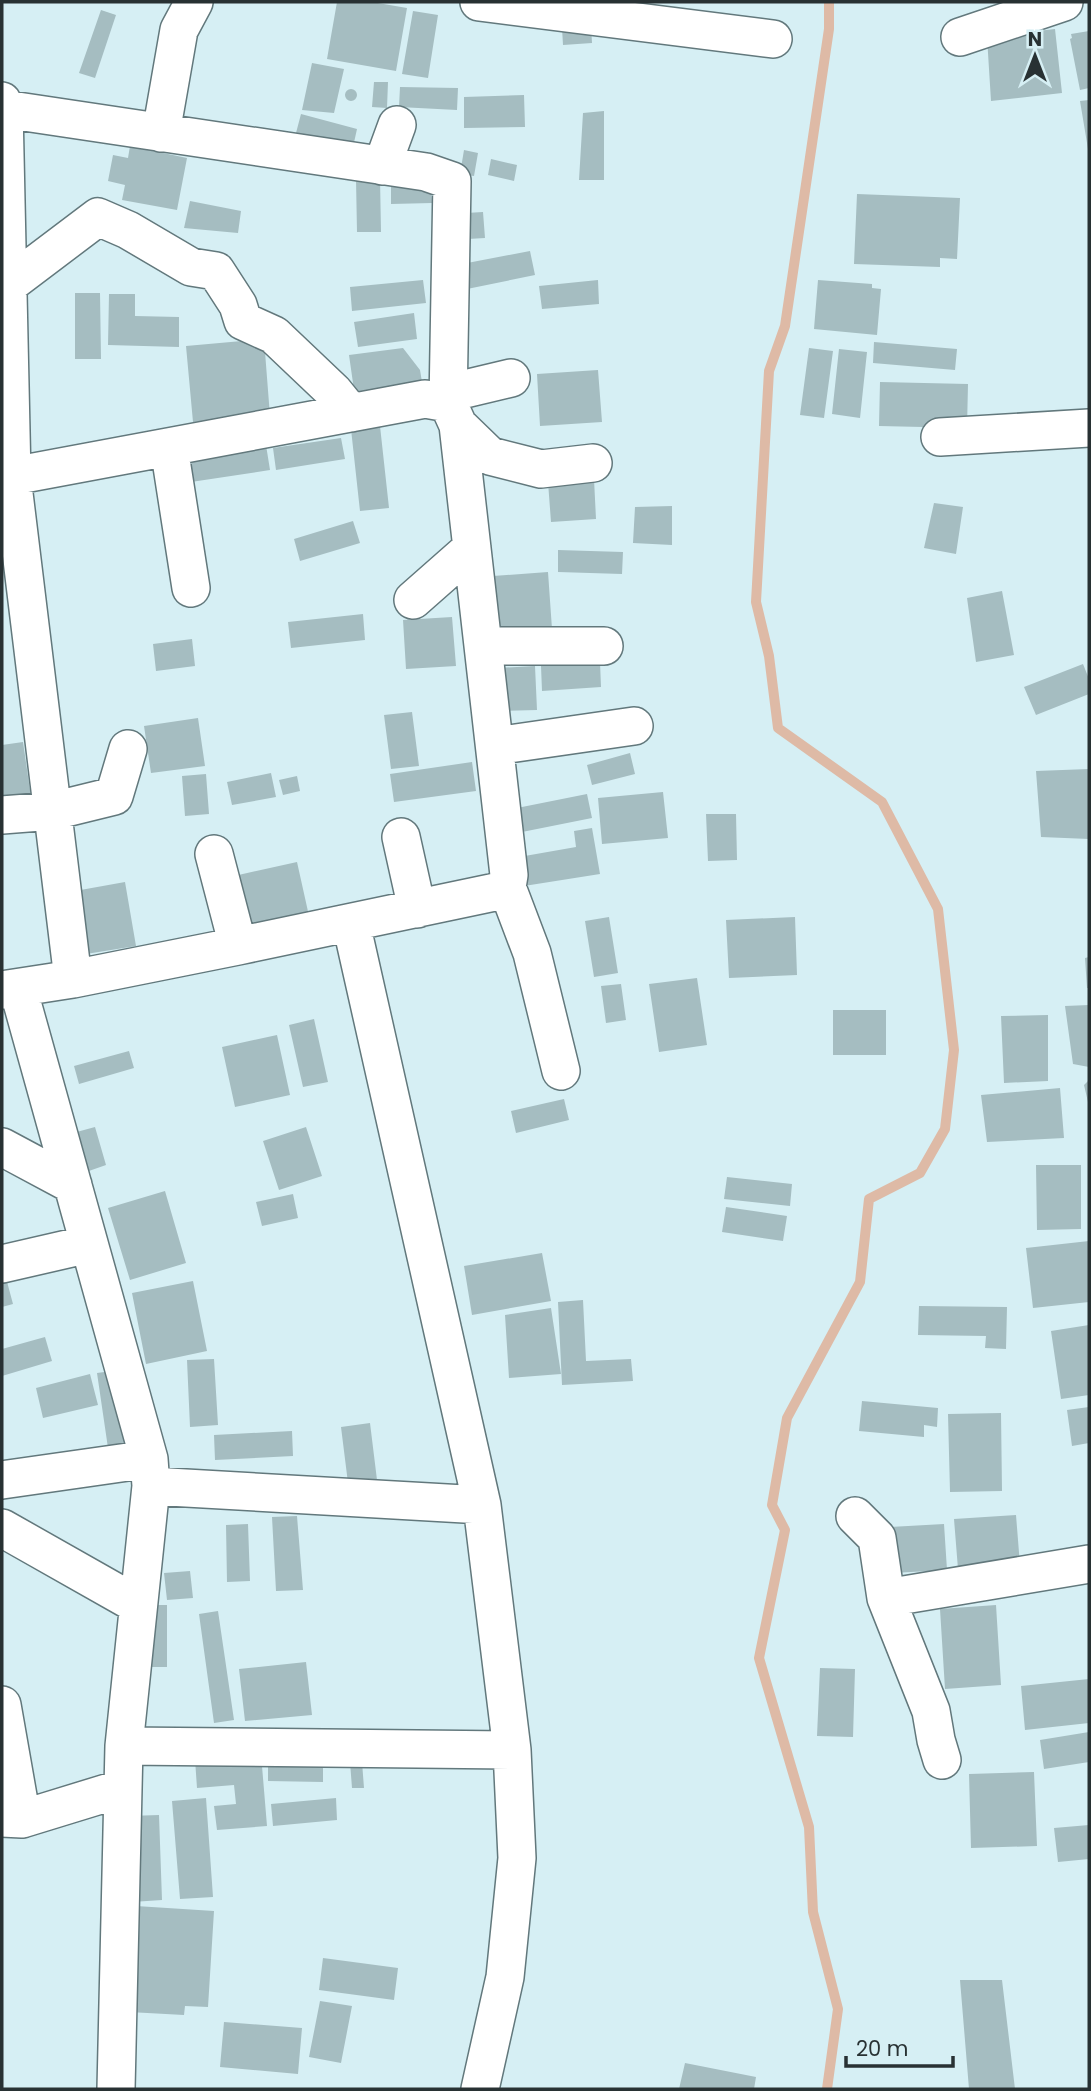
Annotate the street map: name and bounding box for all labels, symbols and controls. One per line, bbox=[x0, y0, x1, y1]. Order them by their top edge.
north arrow bbox=[1000, 21, 1070, 91]
text: N bbox=[1028, 26, 1042, 53]
scale bar bbox=[846, 2024, 953, 2068]
text: 20 m bbox=[856, 2034, 909, 2063]

